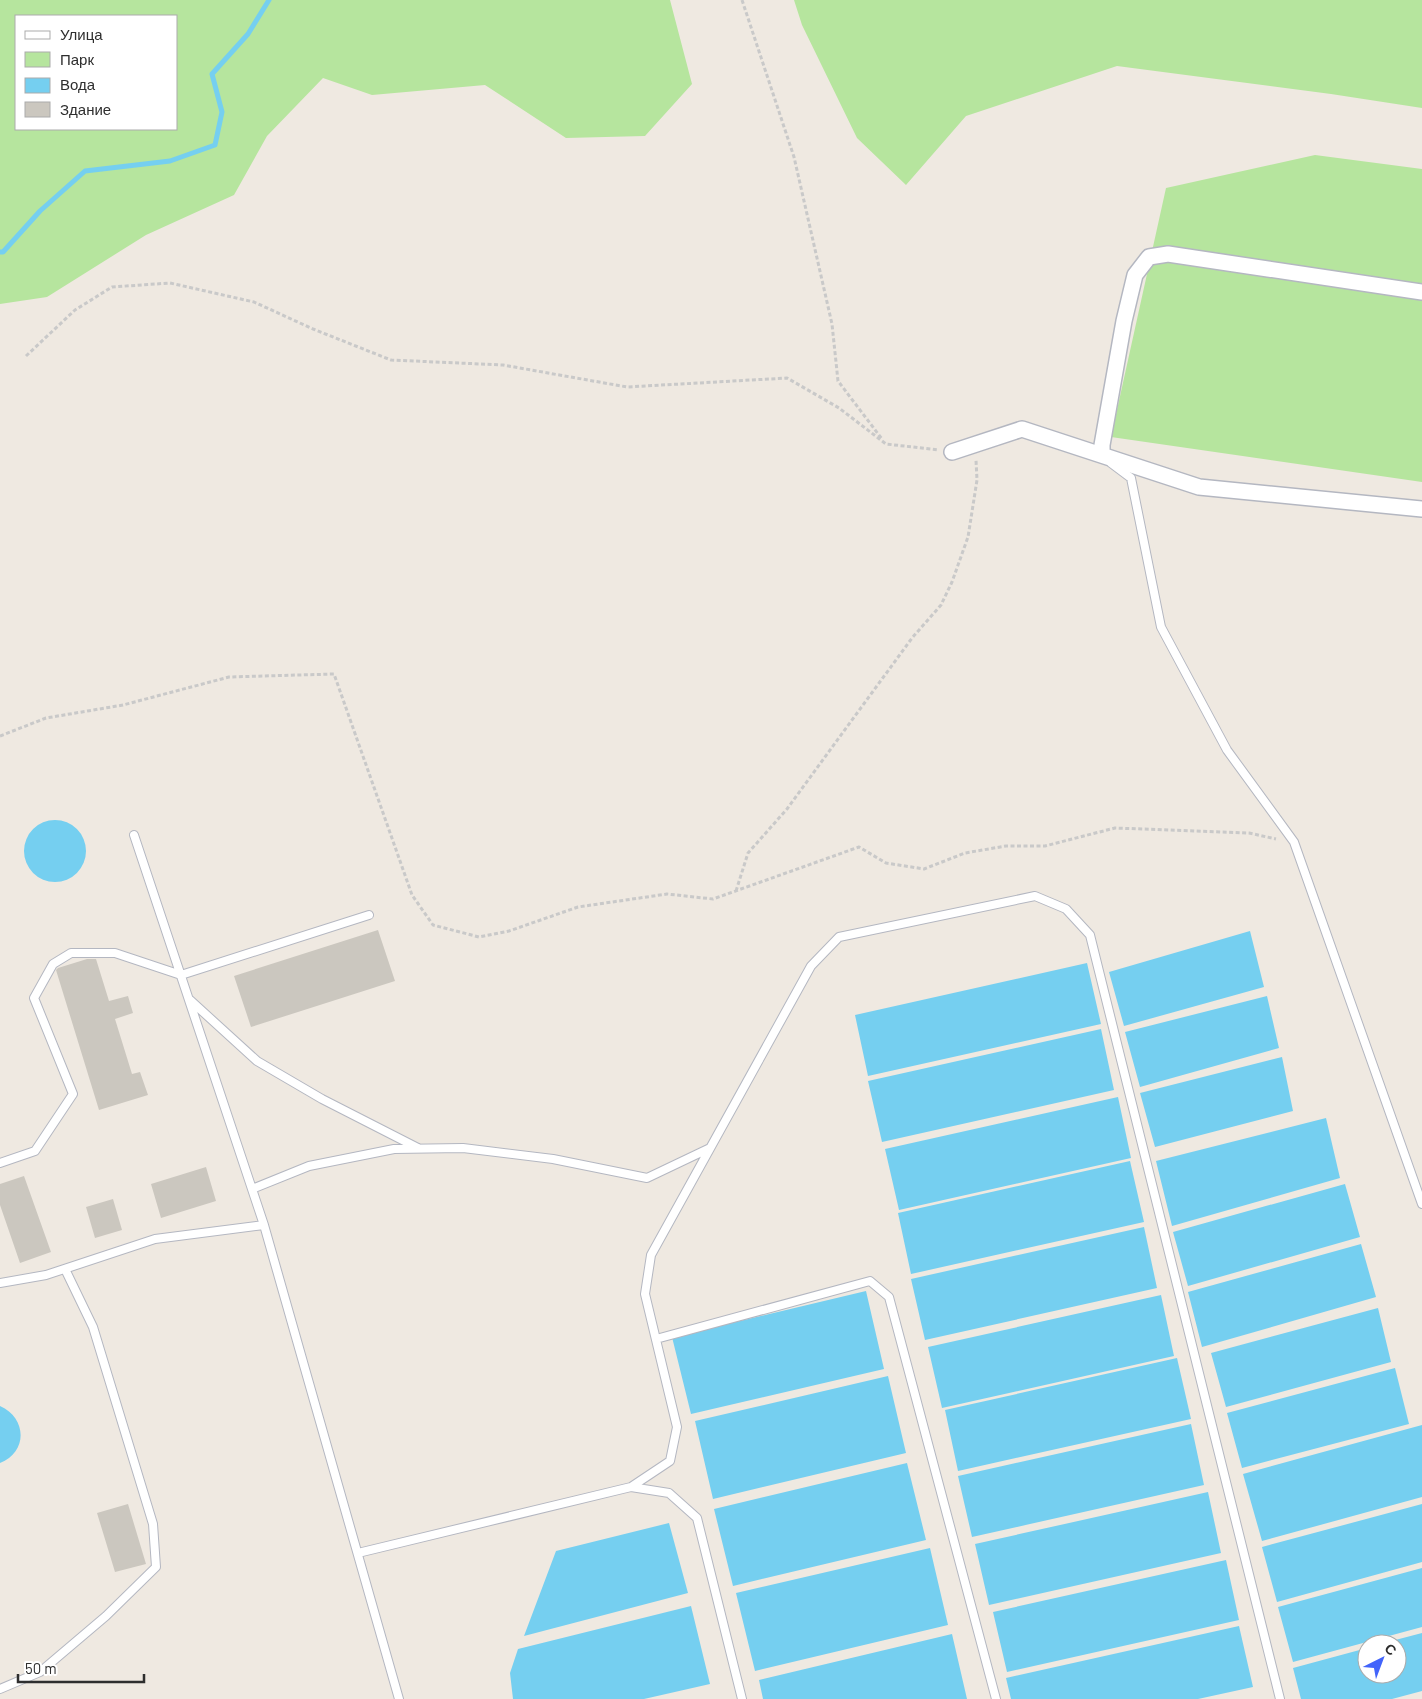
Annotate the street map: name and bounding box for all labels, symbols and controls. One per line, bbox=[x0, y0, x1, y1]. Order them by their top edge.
legend bbox=[15, 15, 178, 130]
text: Улица bbox=[60, 25, 103, 43]
text: Парк bbox=[60, 50, 94, 68]
text: Вода bbox=[60, 75, 96, 93]
text: Здание bbox=[60, 100, 111, 118]
north arrow bbox=[1357, 1634, 1407, 1684]
text: С bbox=[1382, 1639, 1400, 1659]
scale bar bbox=[18, 1652, 144, 1684]
text: 50 m bbox=[25, 1659, 57, 1677]

